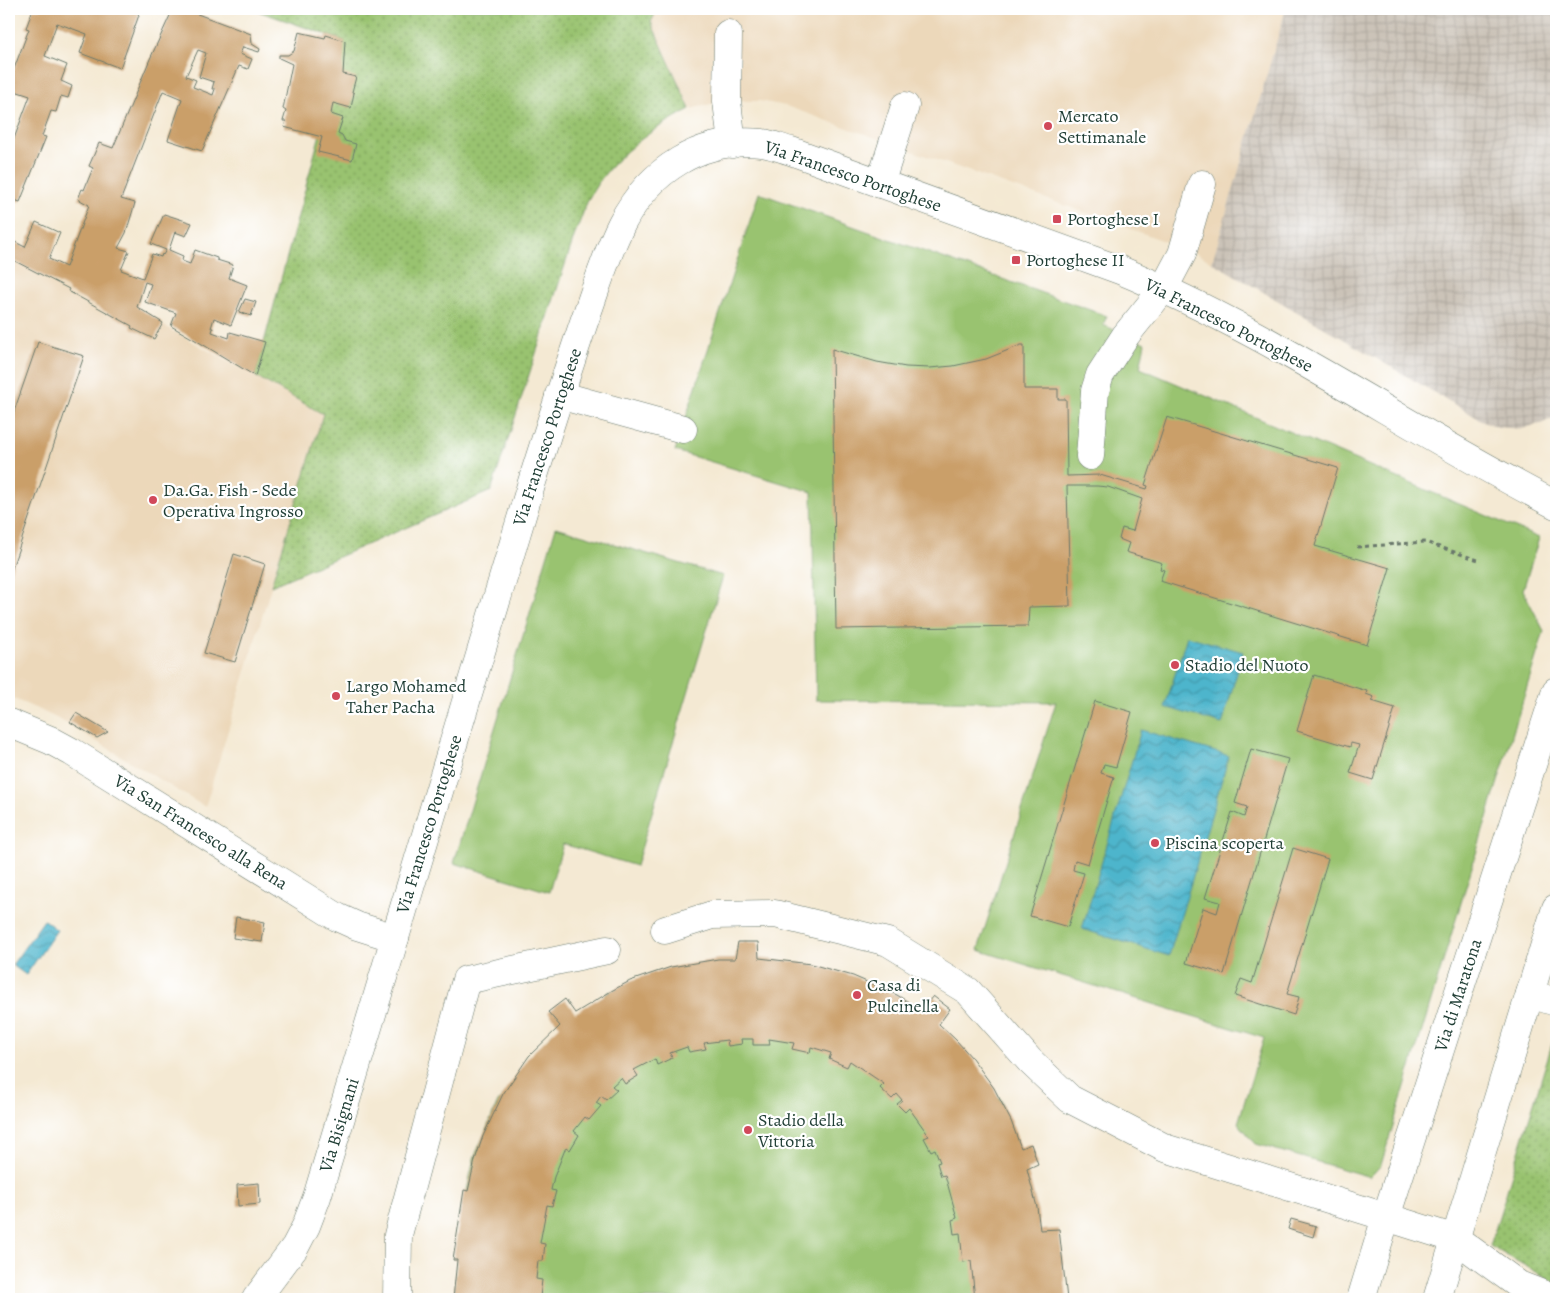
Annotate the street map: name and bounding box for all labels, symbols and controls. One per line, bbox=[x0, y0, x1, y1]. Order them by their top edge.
place label: Mercato Settimanale bbox=[1058, 104, 1146, 149]
marker: Mercato Settimanale bbox=[1042, 120, 1054, 132]
street label: Via Francesco Portoghese bbox=[760, 134, 945, 218]
place label: Portoghese I bbox=[1067, 207, 1159, 231]
marker: Portoghese I bbox=[1051, 213, 1063, 225]
place label: Portoghese II bbox=[1026, 248, 1124, 272]
marker: Portoghese II bbox=[1010, 254, 1022, 266]
street label: Via Francesco Portoghese bbox=[1140, 272, 1317, 378]
street label: Via Francesco Portoghese bbox=[507, 345, 587, 530]
place label: Da.Ga. Fish - Sede Operativa Ingrosso bbox=[163, 478, 303, 523]
marker: Da.Ga. Fish - Sede Operativa Ingrosso bbox=[147, 494, 159, 506]
place label: Stadio del Nuoto bbox=[1185, 653, 1308, 677]
marker: Stadio del Nuoto bbox=[1169, 659, 1181, 671]
place label: Largo Mohamed Taher Pacha bbox=[346, 674, 467, 719]
marker: Largo Mohamed Taher Pacha bbox=[330, 690, 342, 702]
street label: Via Francesco Portoghese bbox=[390, 732, 468, 917]
street label: Via San Francesco alla Rena bbox=[109, 768, 293, 896]
place label: Piscina scoperta bbox=[1165, 831, 1285, 855]
marker: Piscina scoperta bbox=[1149, 837, 1161, 849]
street label: Via di Maratona bbox=[1428, 935, 1488, 1055]
place label: Casa di Pulcinella bbox=[867, 973, 939, 1018]
marker: Casa di Pulcinella bbox=[851, 989, 863, 1001]
street label: Via Bisignani bbox=[313, 1075, 365, 1176]
place label: Stadio della Vittoria bbox=[757, 1108, 845, 1153]
marker: Stadio della Vittoria bbox=[742, 1124, 754, 1136]

